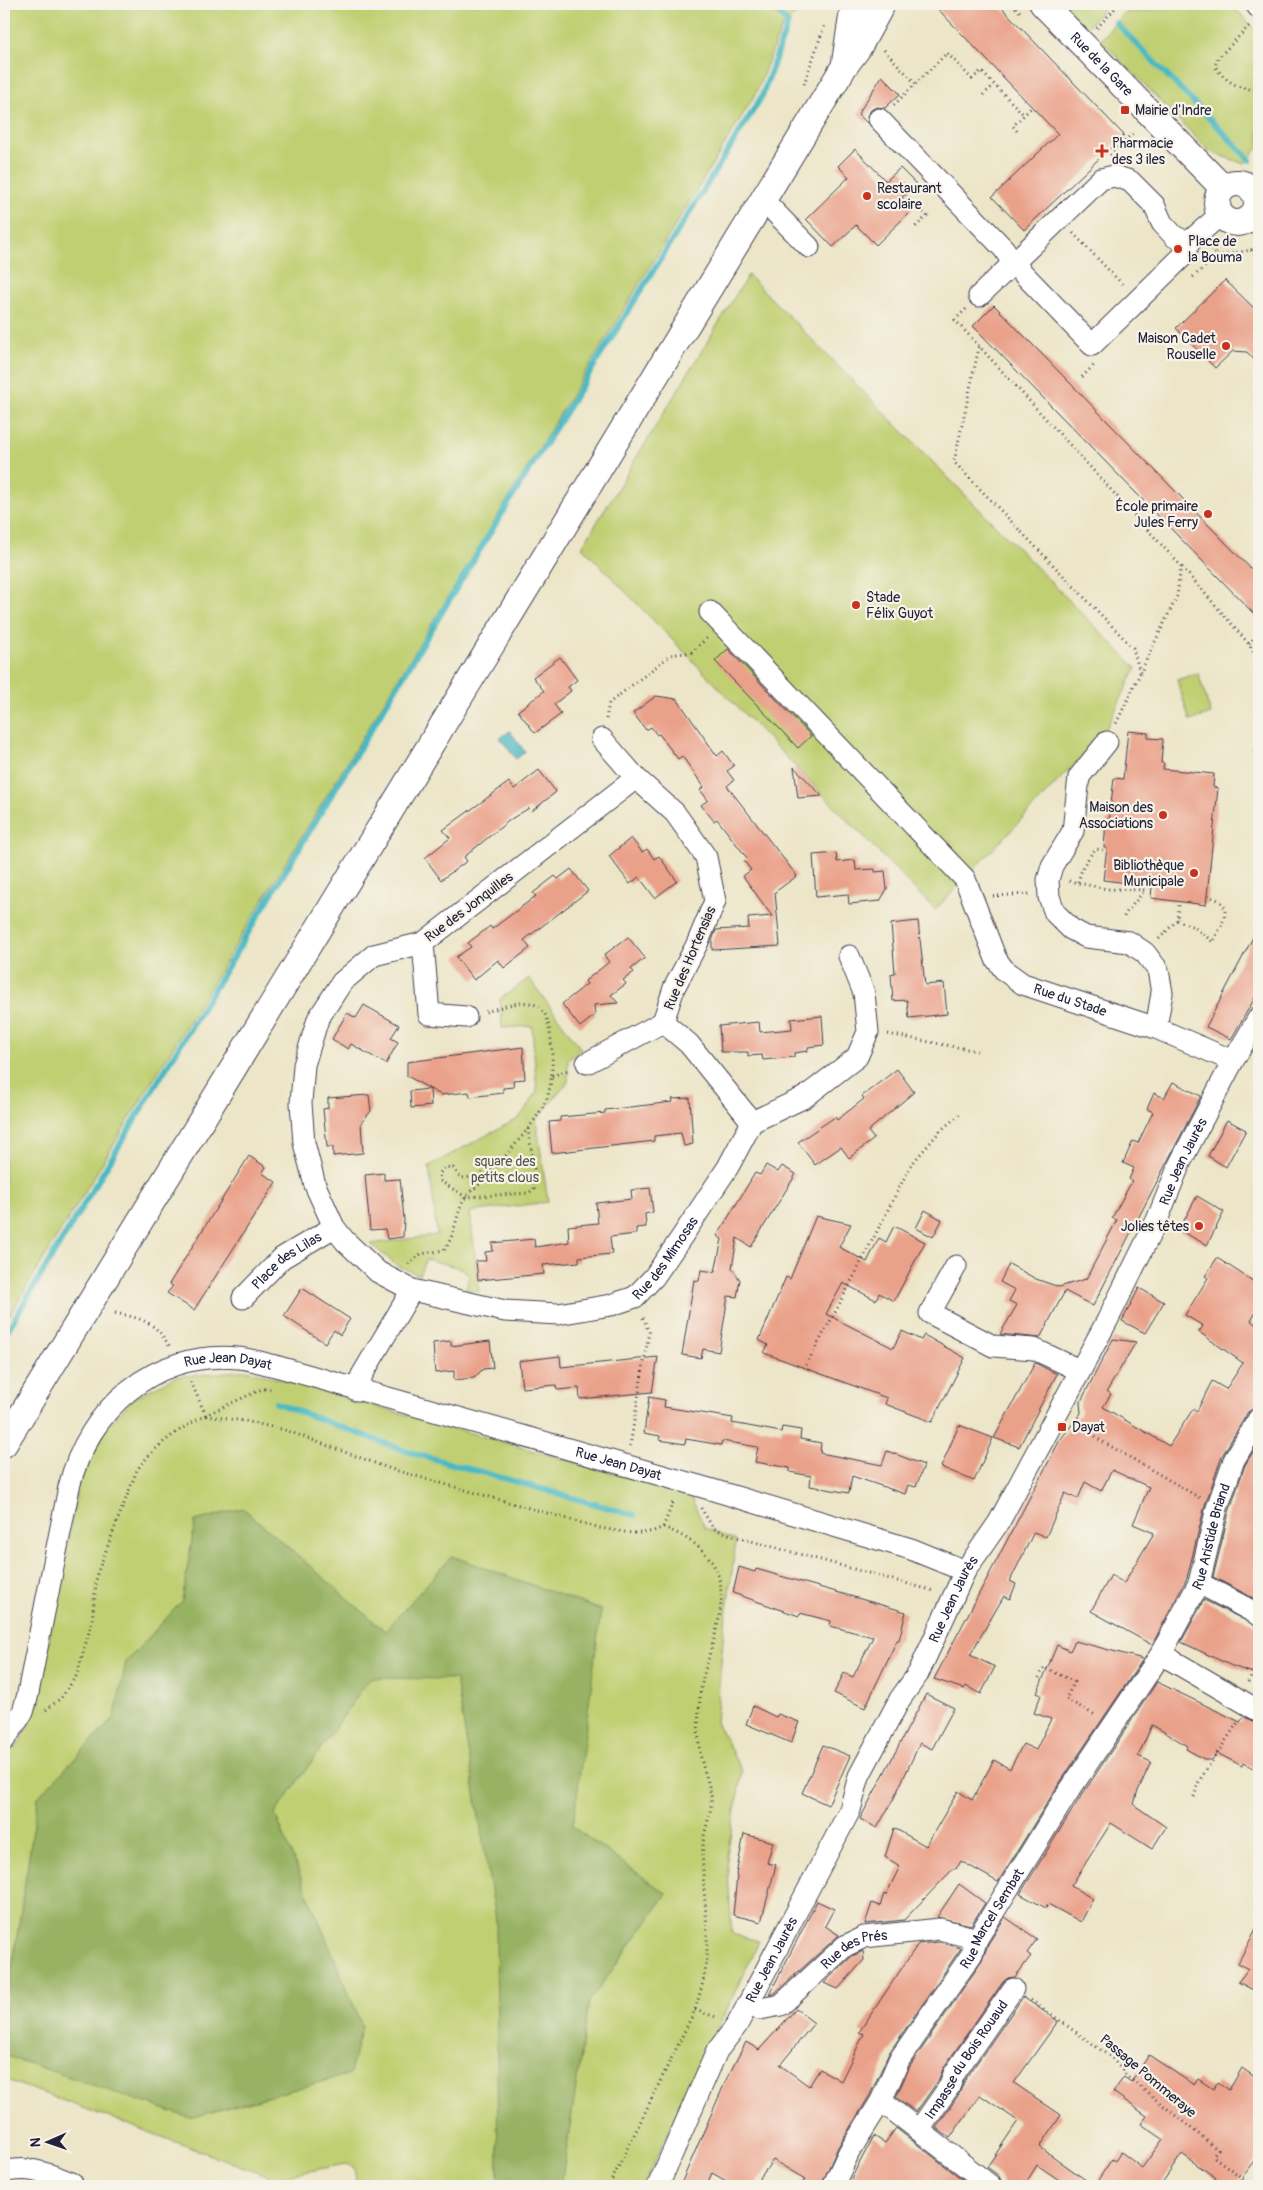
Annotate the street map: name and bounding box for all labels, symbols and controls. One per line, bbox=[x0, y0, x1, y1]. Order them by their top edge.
street label: Rue de la Gare bbox=[1067, 29, 1137, 100]
place label: Mairie d'Indre bbox=[1135, 102, 1212, 119]
marker: Mairie d'Indre bbox=[1119, 104, 1131, 116]
place label: Pharmacie des 3 iles bbox=[1112, 135, 1173, 168]
marker: Pharmacie des 3 iles bbox=[1096, 145, 1108, 157]
place label: Restaurant scolaire bbox=[877, 180, 942, 213]
marker: Restaurant scolaire bbox=[861, 190, 873, 202]
place label: Place de la Bouma bbox=[1188, 233, 1242, 266]
marker: Place de la Bouma bbox=[1172, 243, 1184, 255]
place label: Maison Cadet Rouselle bbox=[1138, 330, 1216, 363]
marker: Maison Cadet Rouselle bbox=[1220, 340, 1232, 352]
place label: École primaire Jules Ferry bbox=[1115, 497, 1198, 531]
marker: École primaire Jules Ferry bbox=[1202, 508, 1214, 520]
place label: Stade Félix Guyot bbox=[866, 589, 934, 622]
marker: Stade Félix Guyot bbox=[850, 599, 862, 611]
place label: Maison des Associations bbox=[1079, 799, 1154, 832]
marker: Maison des Associations bbox=[1157, 809, 1169, 821]
place label: Bibliothèque Municipale bbox=[1113, 857, 1184, 890]
marker: Bibliothèque Municipale bbox=[1188, 867, 1200, 879]
street label: Rue des Jonquilles bbox=[421, 868, 517, 946]
street label: Rue des Hortensias bbox=[660, 903, 720, 1012]
street label: Rue du Stade bbox=[1031, 980, 1109, 1020]
street label: Rue Jean Jaurès bbox=[1155, 1114, 1211, 1208]
park label: square des petits clous bbox=[471, 1153, 540, 1186]
street label: Rue des Mimosas bbox=[628, 1213, 702, 1303]
place label: Jolies têtes bbox=[1121, 1218, 1190, 1235]
marker: Jolies têtes bbox=[1193, 1220, 1205, 1232]
street label: Place des Lilas bbox=[248, 1228, 325, 1293]
street label: Rue Jean Dayat bbox=[182, 1349, 274, 1374]
place label: Dayat bbox=[1072, 1419, 1105, 1436]
marker: Dayat bbox=[1056, 1421, 1068, 1433]
street label: Rue Jean Dayat bbox=[574, 1443, 664, 1484]
street label: Rue Aristide Briand bbox=[1188, 1481, 1234, 1593]
street label: Rue Jean Jaurès bbox=[925, 1552, 982, 1645]
street label: Rue Marcel Sembat bbox=[956, 1865, 1027, 1972]
street label: Rue Jean Jaurès bbox=[742, 1913, 801, 2005]
street label: Rue des Prés bbox=[817, 1926, 889, 1973]
street label: Impasse du Bois Rouaud bbox=[921, 1997, 1011, 2122]
street label: Passage Pommeraye bbox=[1096, 2031, 1200, 2121]
north arrow bbox=[22, 2118, 72, 2168]
text: N bbox=[27, 2137, 44, 2147]

